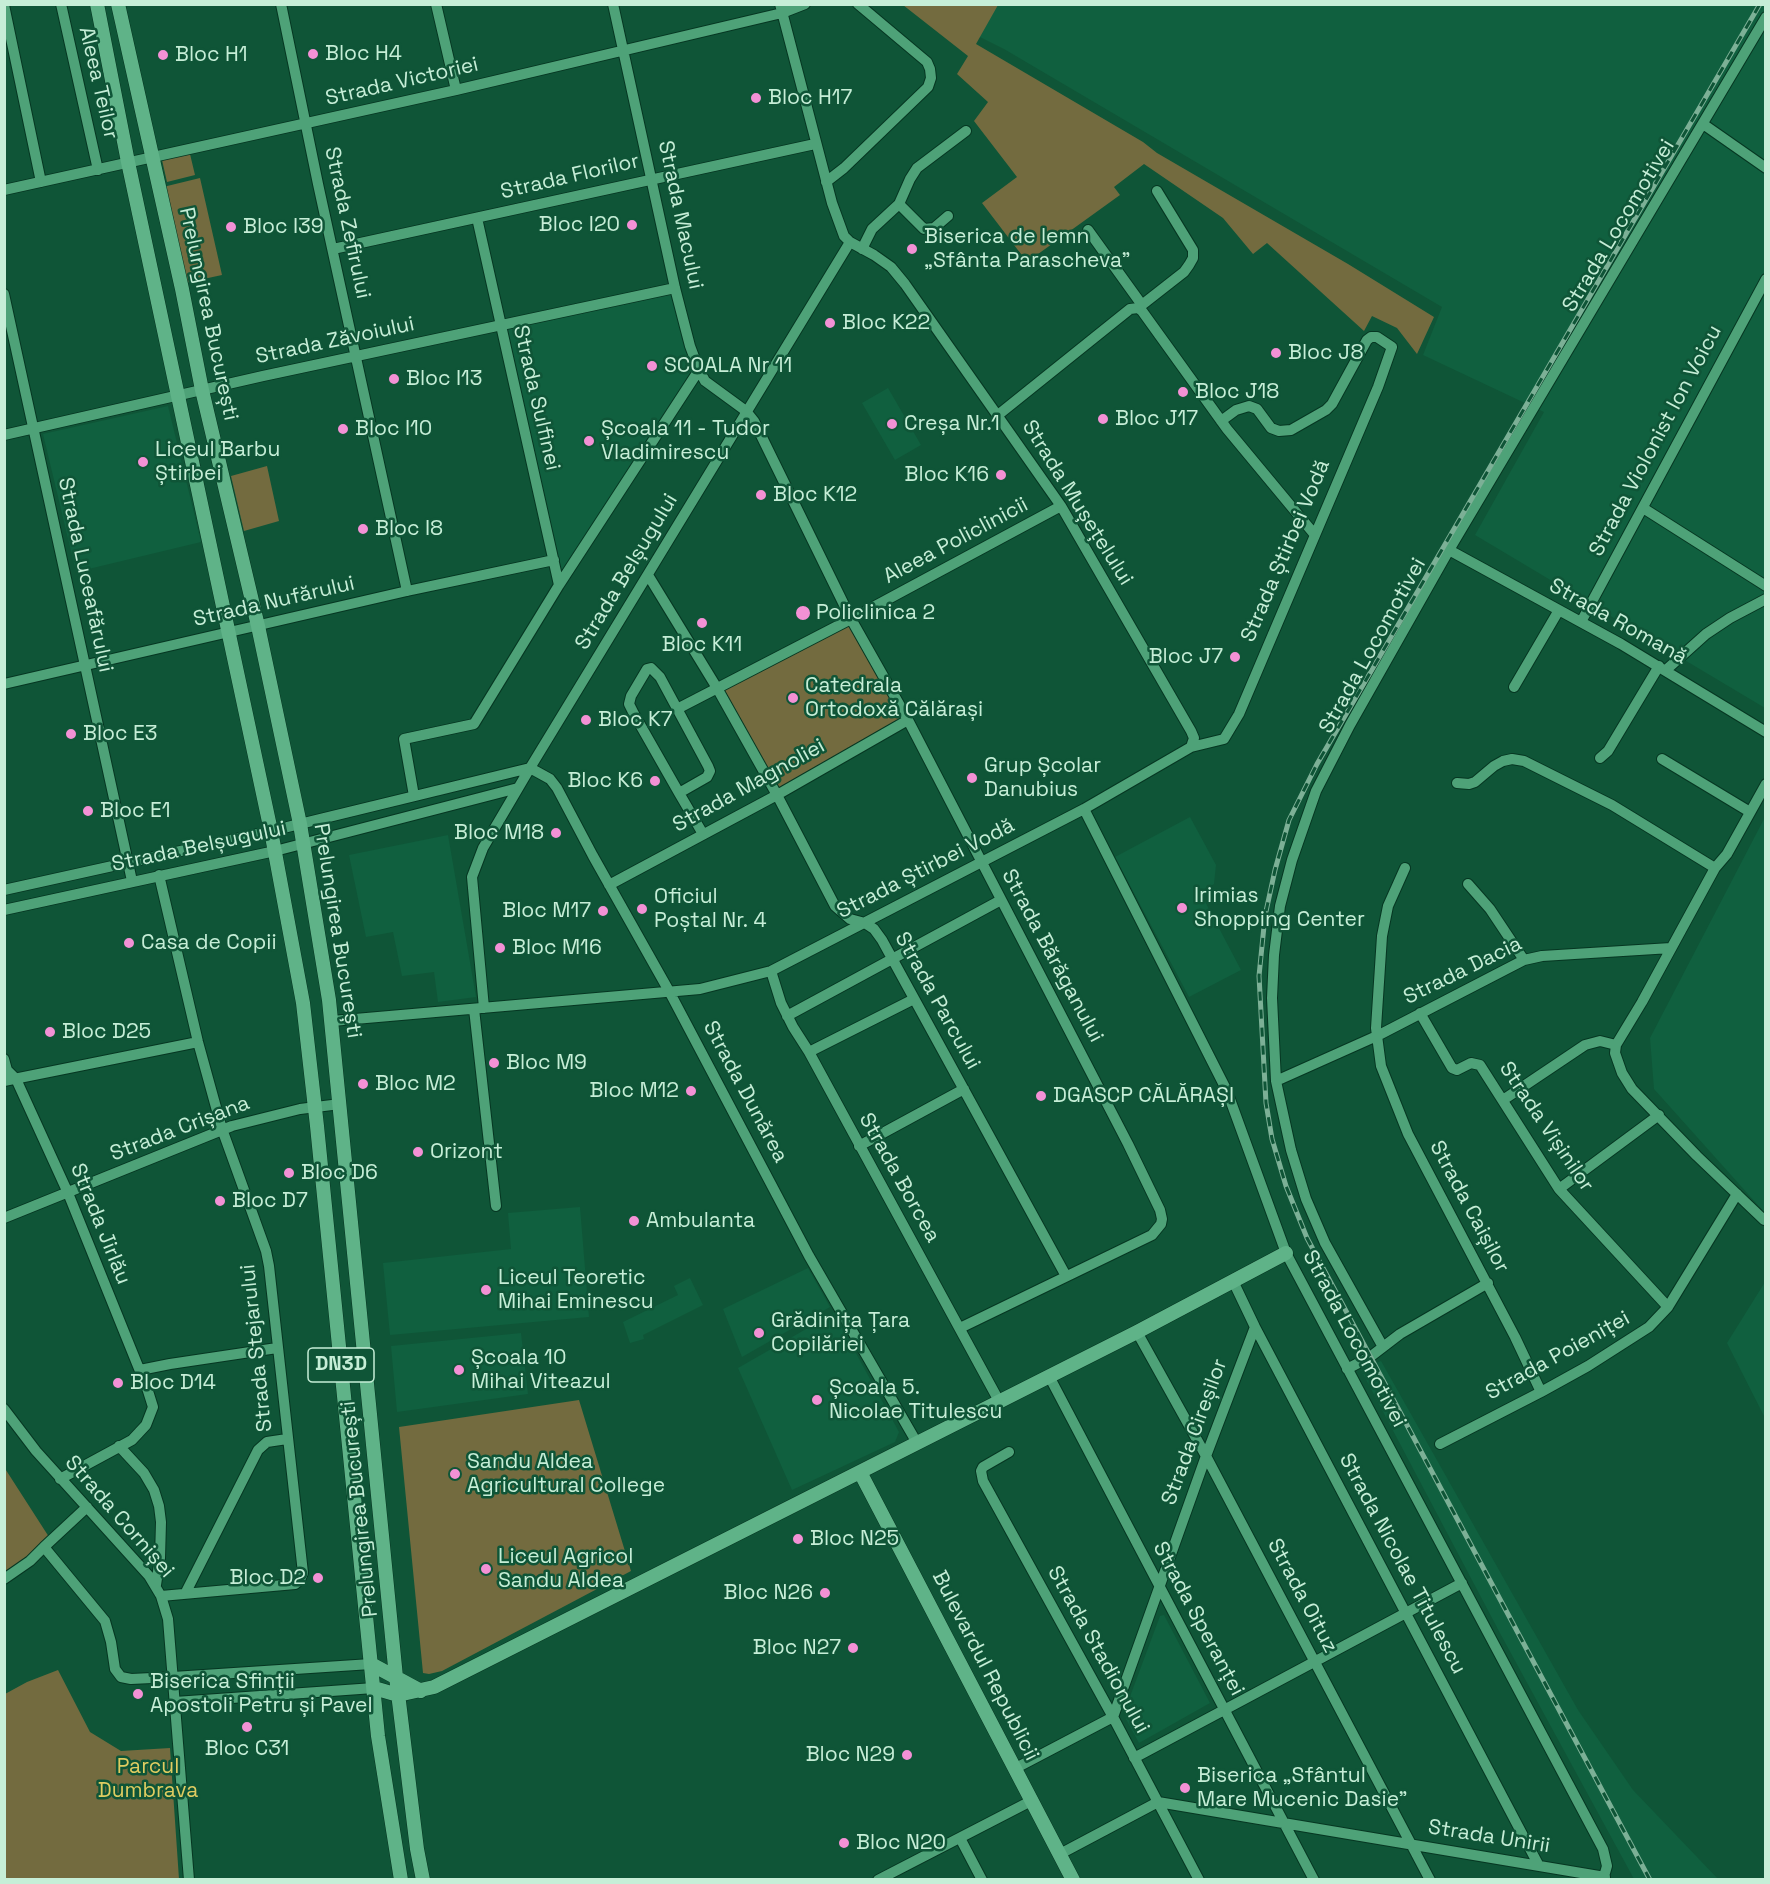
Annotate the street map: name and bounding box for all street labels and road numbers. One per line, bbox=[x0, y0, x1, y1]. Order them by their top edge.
street label: Aleea Teilor bbox=[73, 24, 123, 142]
street label: Strada Victoriei bbox=[323, 52, 481, 112]
street label: Strada Locomotivei bbox=[1558, 135, 1680, 317]
street label: Strada Macului bbox=[652, 138, 708, 292]
street label: Strada Zefirului bbox=[319, 145, 375, 301]
street label: Strada Florilor bbox=[498, 149, 642, 205]
street label: Prelungirea București bbox=[173, 205, 243, 423]
street label: Strada Zăvoiului bbox=[253, 312, 417, 370]
street label: Strada Violonist Ion Voicu bbox=[1584, 321, 1728, 561]
street label: Strada Sulfinei bbox=[507, 323, 565, 473]
street label: Strada Mușețelului bbox=[1016, 416, 1138, 590]
street label: Strada Știrbei Vodă bbox=[1236, 456, 1336, 646]
street label: Strada Luceafărului bbox=[52, 475, 118, 675]
street label: Strada Belșugului bbox=[570, 489, 684, 655]
street label: Aleea Policlinicii bbox=[879, 492, 1033, 590]
street label: Strada Locomotivei bbox=[1314, 554, 1432, 738]
street label: Strada Nufărului bbox=[191, 571, 357, 633]
street label: Strada Romană bbox=[1544, 574, 1692, 670]
street label: Strada Magnoliei bbox=[669, 734, 829, 838]
street label: Strada Știrbei Vodă bbox=[833, 813, 1019, 925]
street label: Strada Belșugului bbox=[109, 816, 289, 878]
street label: Prelungirea București bbox=[308, 822, 366, 1040]
street label: Strada Bărăganului bbox=[996, 865, 1108, 1047]
street label: Strada Parcului bbox=[889, 928, 985, 1074]
street label: Strada Dacia bbox=[1400, 932, 1526, 1010]
street label: Strada Dunărea bbox=[697, 1017, 793, 1167]
street label: Strada Vișinilor bbox=[1493, 1057, 1599, 1197]
street label: Strada Crișana bbox=[107, 1091, 253, 1167]
street label: Strada Borcea bbox=[853, 1109, 945, 1247]
street label: Strada Caișilor bbox=[1424, 1137, 1514, 1277]
street label: Strada Jirlău bbox=[64, 1160, 136, 1288]
street label: Strada Locomotivei bbox=[1297, 1246, 1411, 1432]
street label: Strada Stejarului bbox=[236, 1263, 278, 1433]
street label: Strada Poieniței bbox=[1482, 1306, 1634, 1406]
road number: DN3D bbox=[308, 1348, 374, 1382]
street label: Strada Cireșilor bbox=[1157, 1355, 1233, 1509]
street label: Prelungirea București bbox=[336, 1400, 384, 1618]
street label: Strada Nicolae Titulescu bbox=[1333, 1449, 1471, 1679]
street label: Strada Cornișei bbox=[59, 1451, 179, 1583]
street label: Strada Oituz bbox=[1261, 1535, 1343, 1657]
street label: Strada Speranței bbox=[1147, 1538, 1249, 1700]
street label: Strada Stadionului bbox=[1042, 1562, 1154, 1738]
street label: Bulevardul Republicii bbox=[926, 1567, 1044, 1765]
street label: Strada Unirii bbox=[1426, 1815, 1552, 1859]

